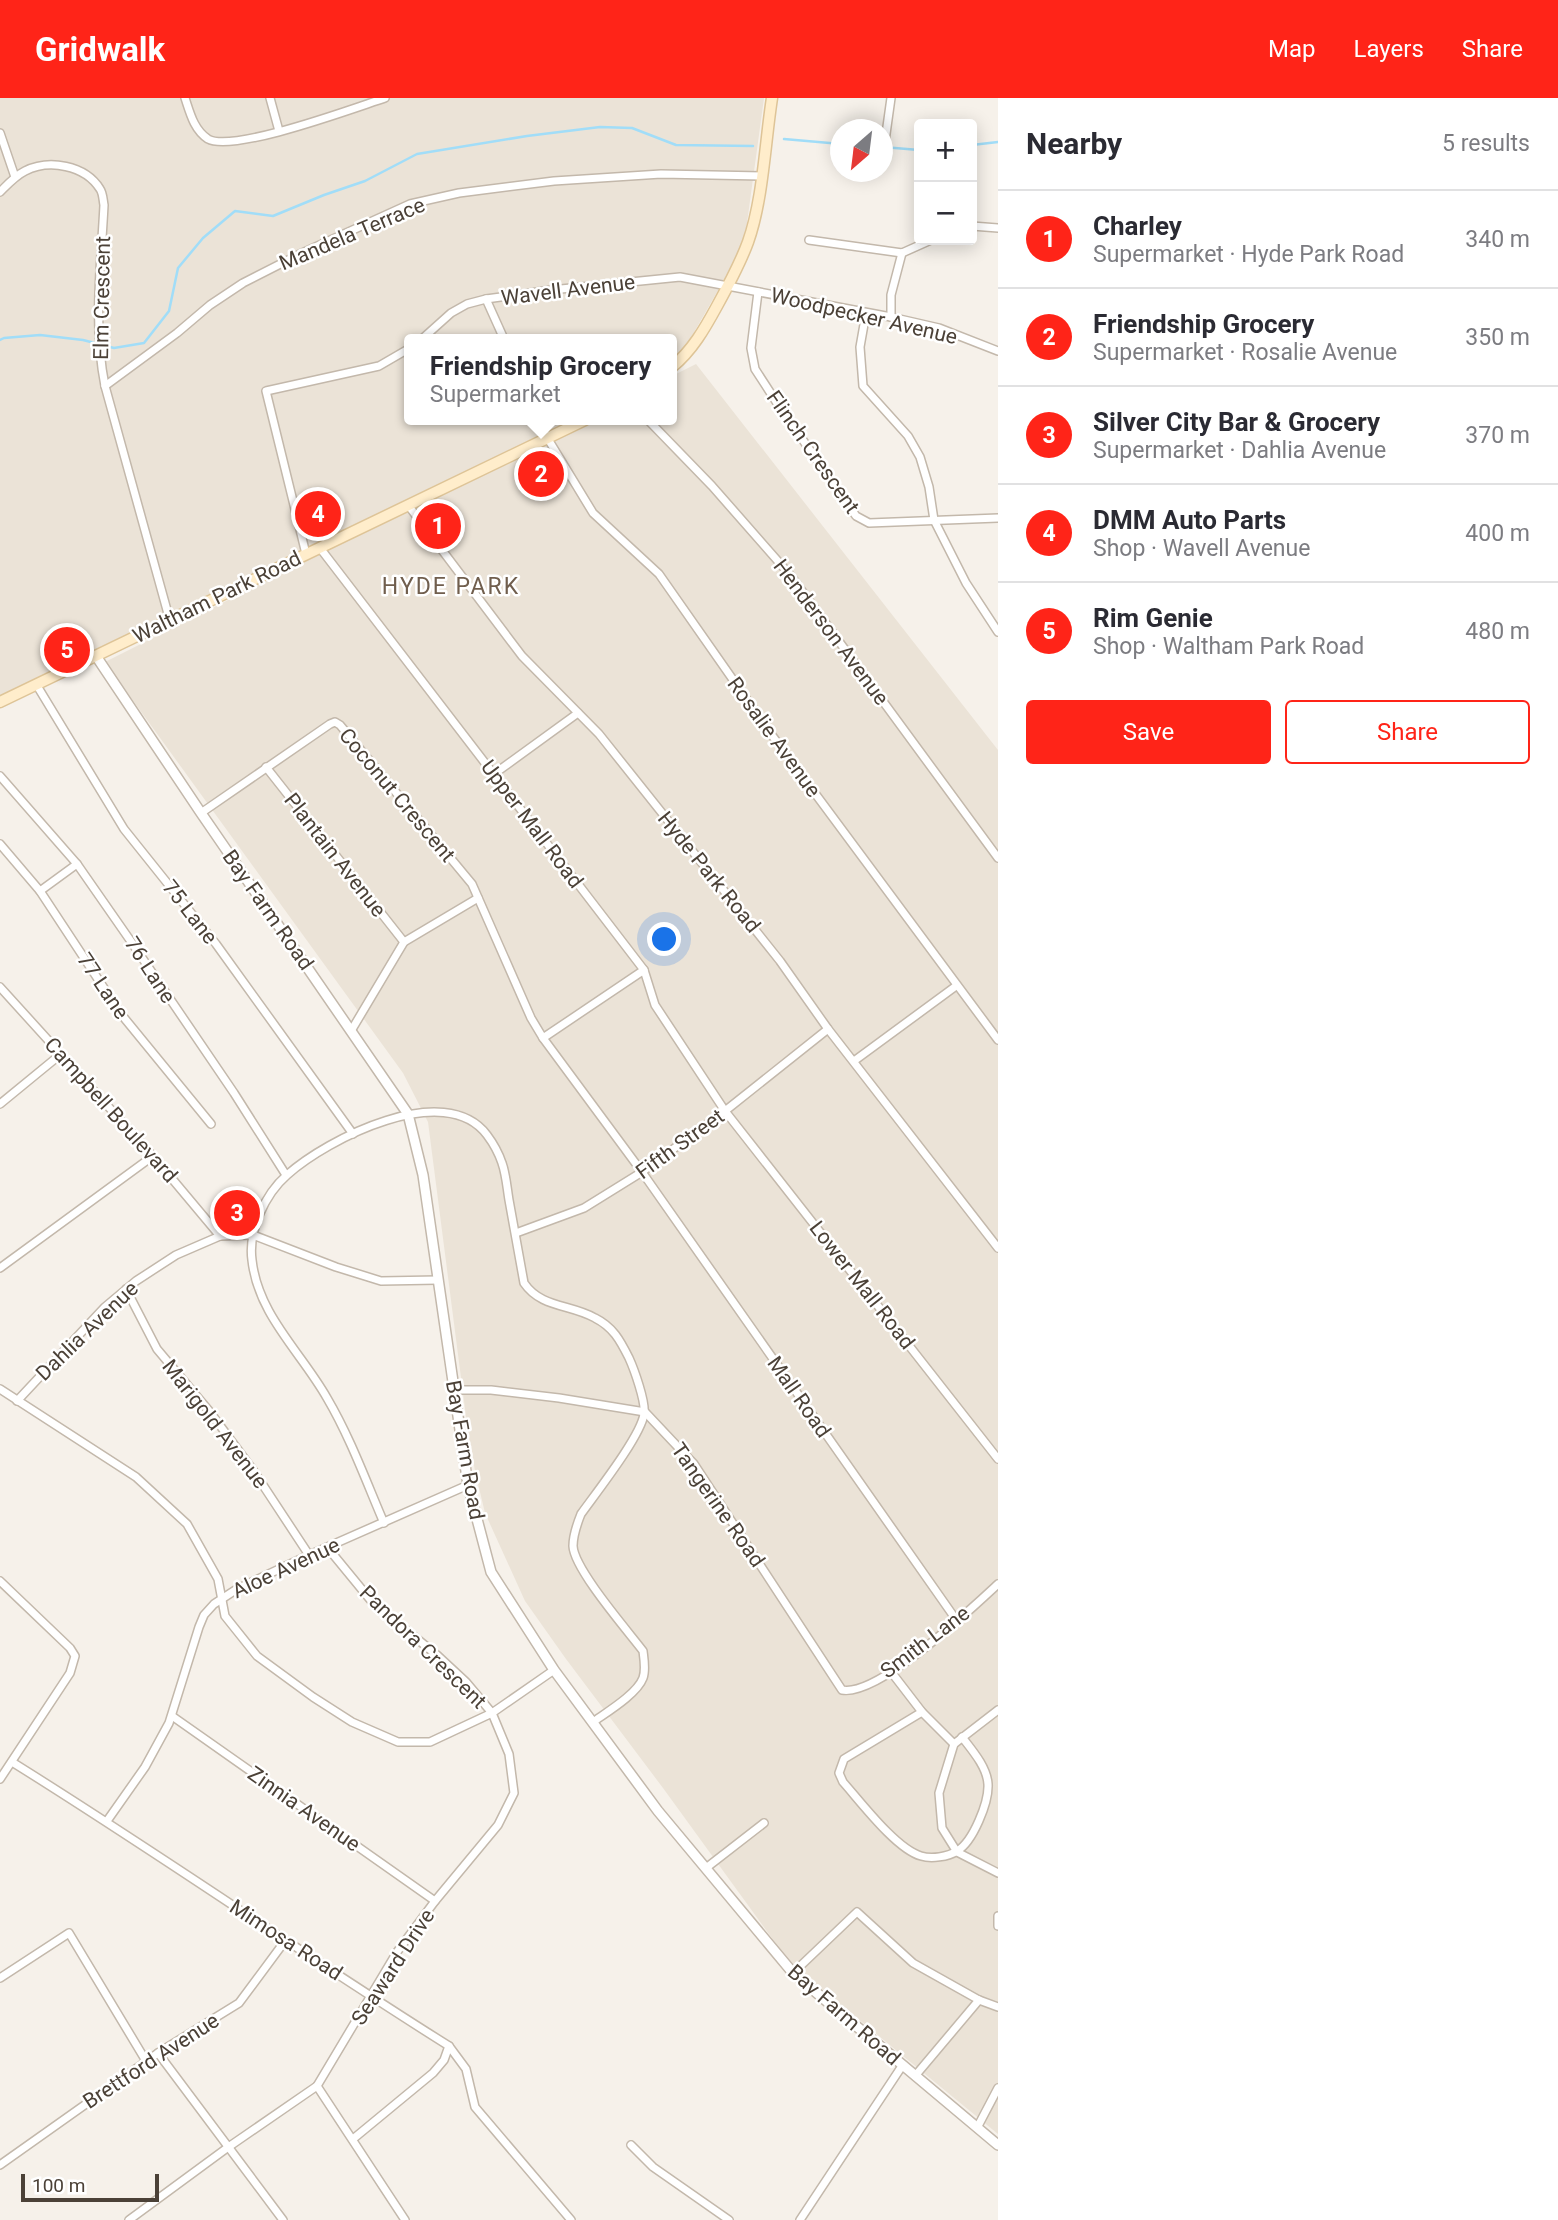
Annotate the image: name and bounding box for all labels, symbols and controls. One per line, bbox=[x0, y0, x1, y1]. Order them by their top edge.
text: Gridwalk bbox=[35, 30, 165, 69]
text: Map bbox=[1268, 35, 1316, 63]
text: Layers bbox=[1354, 35, 1424, 63]
text: Share bbox=[1462, 35, 1523, 63]
north arrow bbox=[830, 119, 893, 182]
map controls bbox=[914, 119, 977, 245]
button: + bbox=[914, 119, 977, 182]
text: Nearby bbox=[1026, 126, 1122, 161]
text: 5 results bbox=[1442, 130, 1530, 157]
button: − bbox=[914, 182, 977, 245]
street label: Mandela Terrace bbox=[276, 193, 428, 275]
text: Charley bbox=[1093, 211, 1182, 241]
text: 1 bbox=[1042, 226, 1056, 253]
text: 340 m bbox=[1465, 226, 1530, 253]
street label: Elm Crescent bbox=[89, 236, 115, 360]
text: Supermarket · Hyde Park Road bbox=[1093, 241, 1404, 268]
street label: Wavell Avenue bbox=[500, 270, 636, 310]
street label: Woodpecker Avenue bbox=[768, 283, 960, 349]
text: Friendship Grocery bbox=[1093, 309, 1314, 339]
text: 2 bbox=[1042, 324, 1056, 351]
text: 350 m bbox=[1465, 324, 1530, 351]
popup bbox=[404, 334, 677, 425]
text: Supermarket · Rosalie Avenue bbox=[1093, 339, 1397, 366]
text: Friendship Grocery bbox=[430, 351, 651, 381]
text: Supermarket bbox=[430, 381, 561, 408]
street label: Flinch Crescent bbox=[762, 386, 864, 518]
text: Silver City Bar & Grocery bbox=[1093, 407, 1380, 437]
text: 3 bbox=[1042, 422, 1056, 449]
text: 370 m bbox=[1465, 422, 1530, 449]
text: Supermarket · Dahlia Avenue bbox=[1093, 437, 1386, 464]
pin: 2 bbox=[518, 448, 564, 500]
pin: 4 bbox=[295, 488, 341, 540]
pin: 1 bbox=[415, 500, 461, 552]
text: DMM Auto Parts bbox=[1093, 505, 1286, 535]
text: 4 bbox=[1042, 520, 1056, 547]
text: 400 m bbox=[1465, 520, 1530, 547]
text: Shop · Wavell Avenue bbox=[1093, 535, 1310, 562]
street label: Waltham Park Road bbox=[129, 546, 305, 648]
street label: Henderson Avenue bbox=[768, 554, 894, 710]
district label: HYDE PARK bbox=[382, 573, 520, 600]
text: Rim Genie bbox=[1093, 603, 1213, 633]
text: 5 bbox=[1042, 618, 1056, 645]
text: 480 m bbox=[1465, 618, 1530, 645]
pin: 5 bbox=[44, 624, 90, 676]
text: Shop · Waltham Park Road bbox=[1093, 633, 1364, 660]
street label: Rosalie Avenue bbox=[722, 672, 826, 802]
button: Save bbox=[1026, 700, 1271, 764]
button: Share bbox=[1285, 700, 1530, 764]
street label: Coconut Crescent bbox=[334, 723, 460, 867]
street label: Upper Mall Road bbox=[476, 755, 588, 893]
street label: Plantain Avenue bbox=[279, 788, 391, 922]
street label: Hyde Park Road bbox=[653, 807, 765, 937]
street label: Bay Farm Road bbox=[218, 845, 318, 975]
street label: 75 Lane bbox=[158, 875, 222, 949]
your location bbox=[647, 922, 681, 956]
street label: 76 Lane bbox=[120, 932, 180, 1008]
street label: 77 Lane bbox=[72, 948, 134, 1024]
street label: Campbell Boulevard bbox=[40, 1033, 182, 1187]
street label: Fifth Street bbox=[631, 1104, 729, 1184]
pin: 3 bbox=[214, 1187, 260, 1239]
street label: Lower Mall Road bbox=[805, 1216, 919, 1354]
street label: Dahlia Avenue bbox=[31, 1276, 143, 1386]
street label: Mall Road bbox=[762, 1352, 836, 1442]
street label: Marigold Avenue bbox=[157, 1355, 273, 1493]
street label: Bay Farm Road bbox=[441, 1378, 489, 1522]
street label: Tangerine Road bbox=[666, 1438, 770, 1572]
street label: Aloe Avenue bbox=[228, 1533, 344, 1603]
street label: Pandora Crescent bbox=[355, 1581, 491, 1714]
street label: Smith Lane bbox=[876, 1601, 974, 1683]
street label: Zinnia Avenue bbox=[243, 1762, 365, 1856]
street label: Mimosa Road bbox=[225, 1895, 347, 1985]
street label: Seaward Drive bbox=[347, 1905, 439, 2029]
street label: Bay Farm Road bbox=[783, 1960, 905, 2070]
street label: Brettford Avenue bbox=[79, 2008, 223, 2114]
scale bar bbox=[21, 2171, 159, 2203]
text: 100 m bbox=[32, 2174, 85, 2197]

